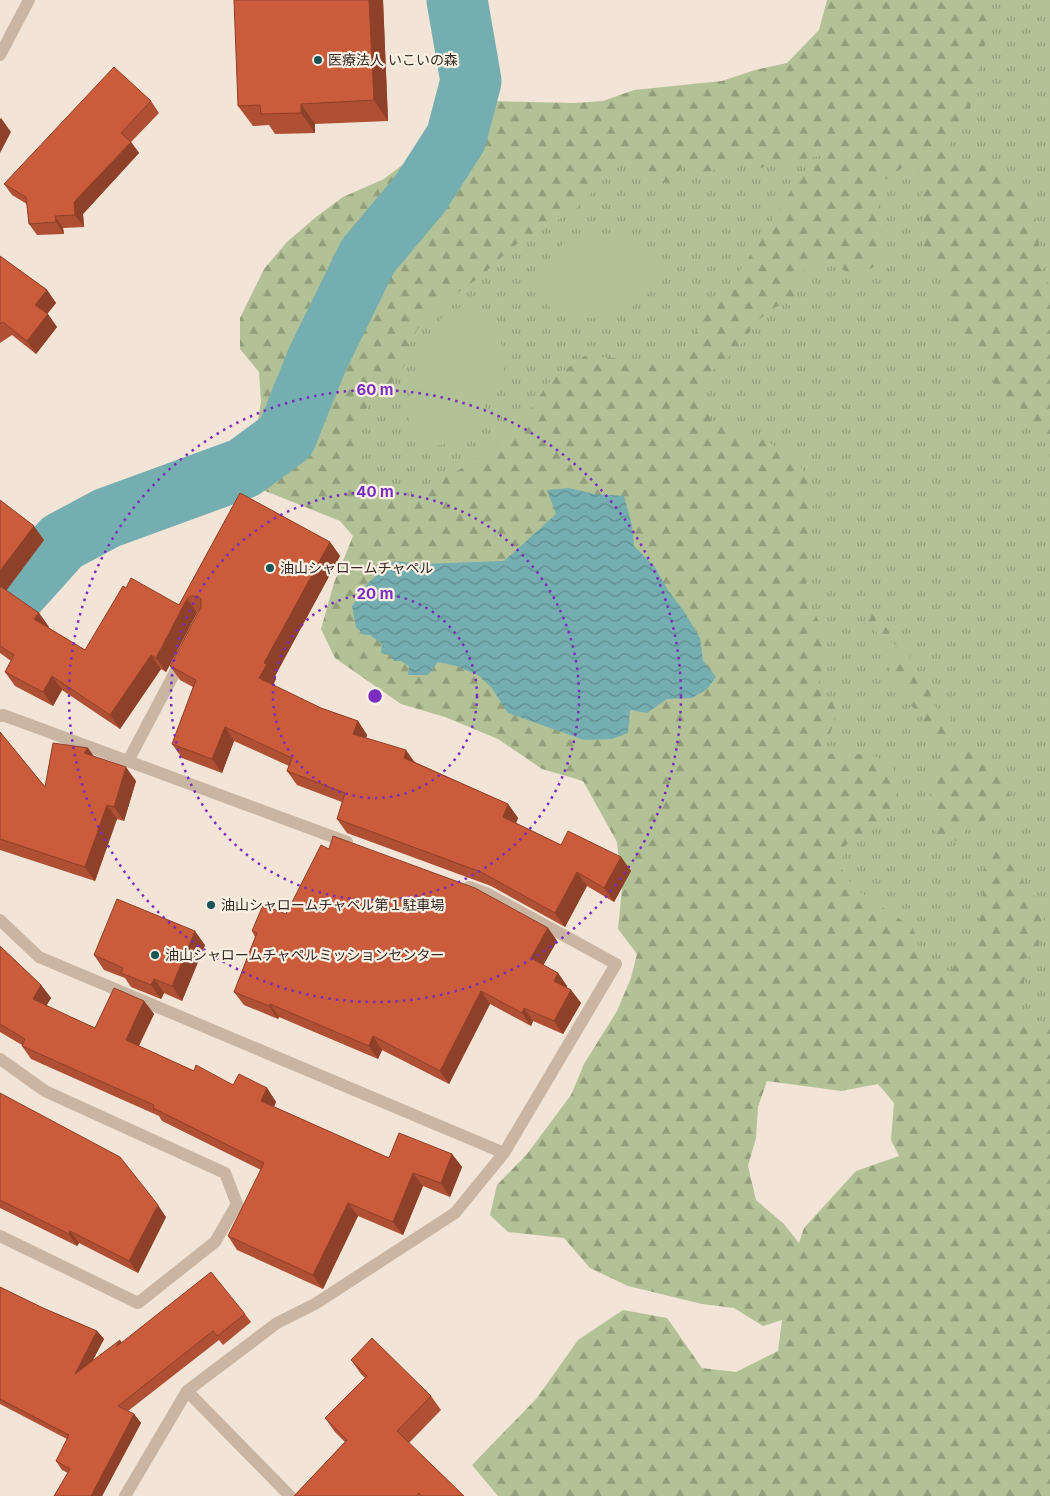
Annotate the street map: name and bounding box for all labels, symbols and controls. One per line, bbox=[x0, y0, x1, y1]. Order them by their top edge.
place label: 医療法人 いこいの森 bbox=[328, 51, 458, 68]
marker: 医療法人 いこいの森 bbox=[312, 54, 324, 66]
text: 60 m bbox=[356, 380, 394, 399]
text: 40 m bbox=[356, 482, 394, 501]
place label: 油山シャロームチャペル bbox=[280, 559, 433, 576]
marker: 油山シャロームチャペル bbox=[264, 562, 276, 574]
text: 20 m bbox=[357, 584, 393, 603]
centre of rings bbox=[366, 687, 384, 705]
place label: 油山シャロームチャペル第１駐車場 bbox=[221, 896, 444, 913]
marker: 油山シャロームチャペル第１駐車場 bbox=[205, 899, 217, 911]
place label: 油山シャロームチャペルミッションセンター bbox=[165, 946, 444, 963]
marker: 油山シャロームチャペルミッションセンター bbox=[149, 949, 161, 961]

